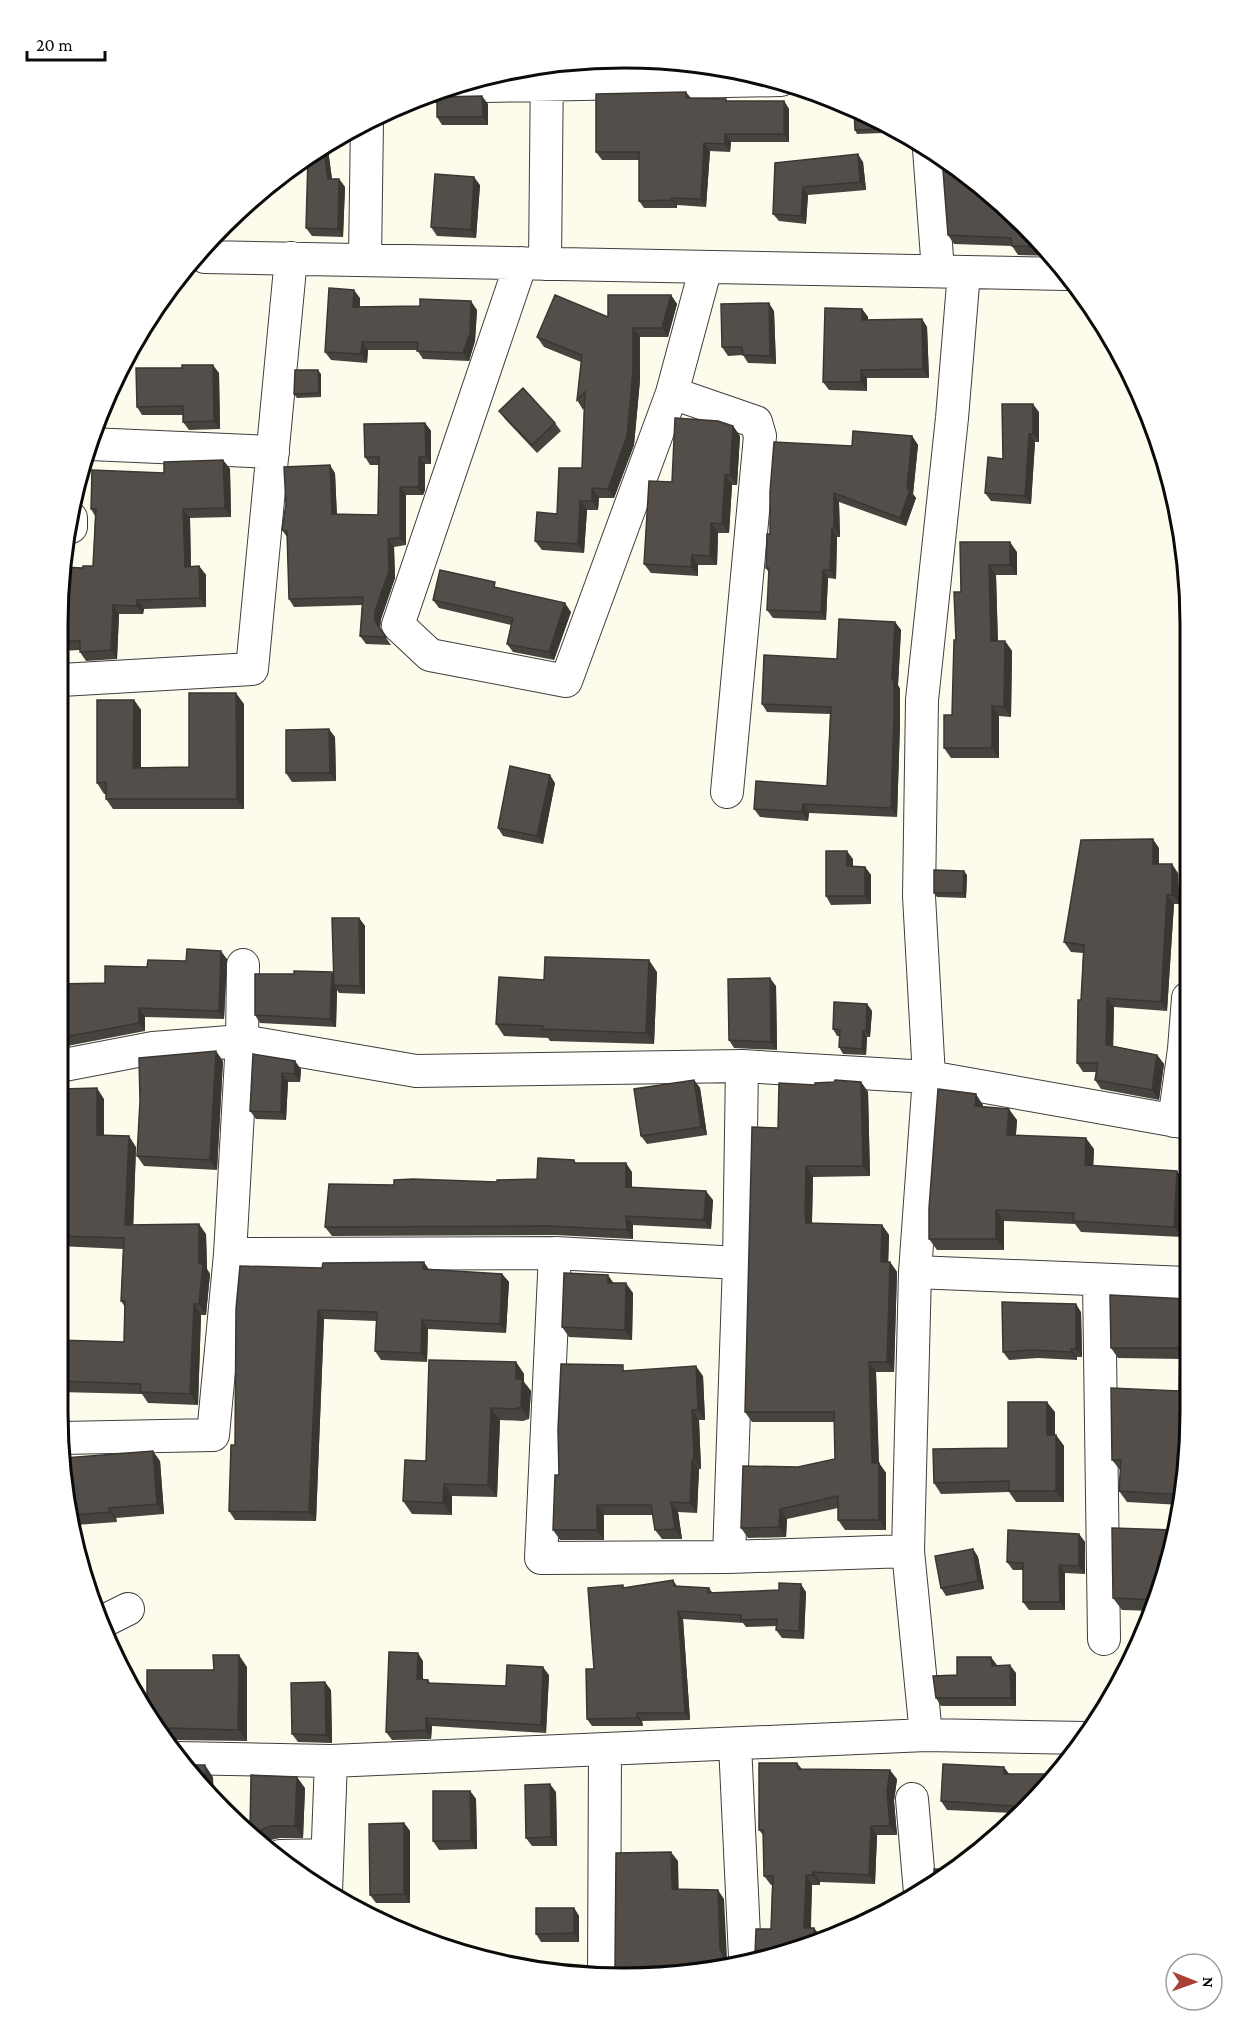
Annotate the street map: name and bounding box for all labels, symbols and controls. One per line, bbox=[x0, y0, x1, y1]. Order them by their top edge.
scale bar bbox=[27, 24, 105, 62]
text: 20 m bbox=[36, 35, 73, 55]
north arrow bbox=[1164, 1952, 1224, 2012]
text: N bbox=[1200, 1977, 1217, 1988]

